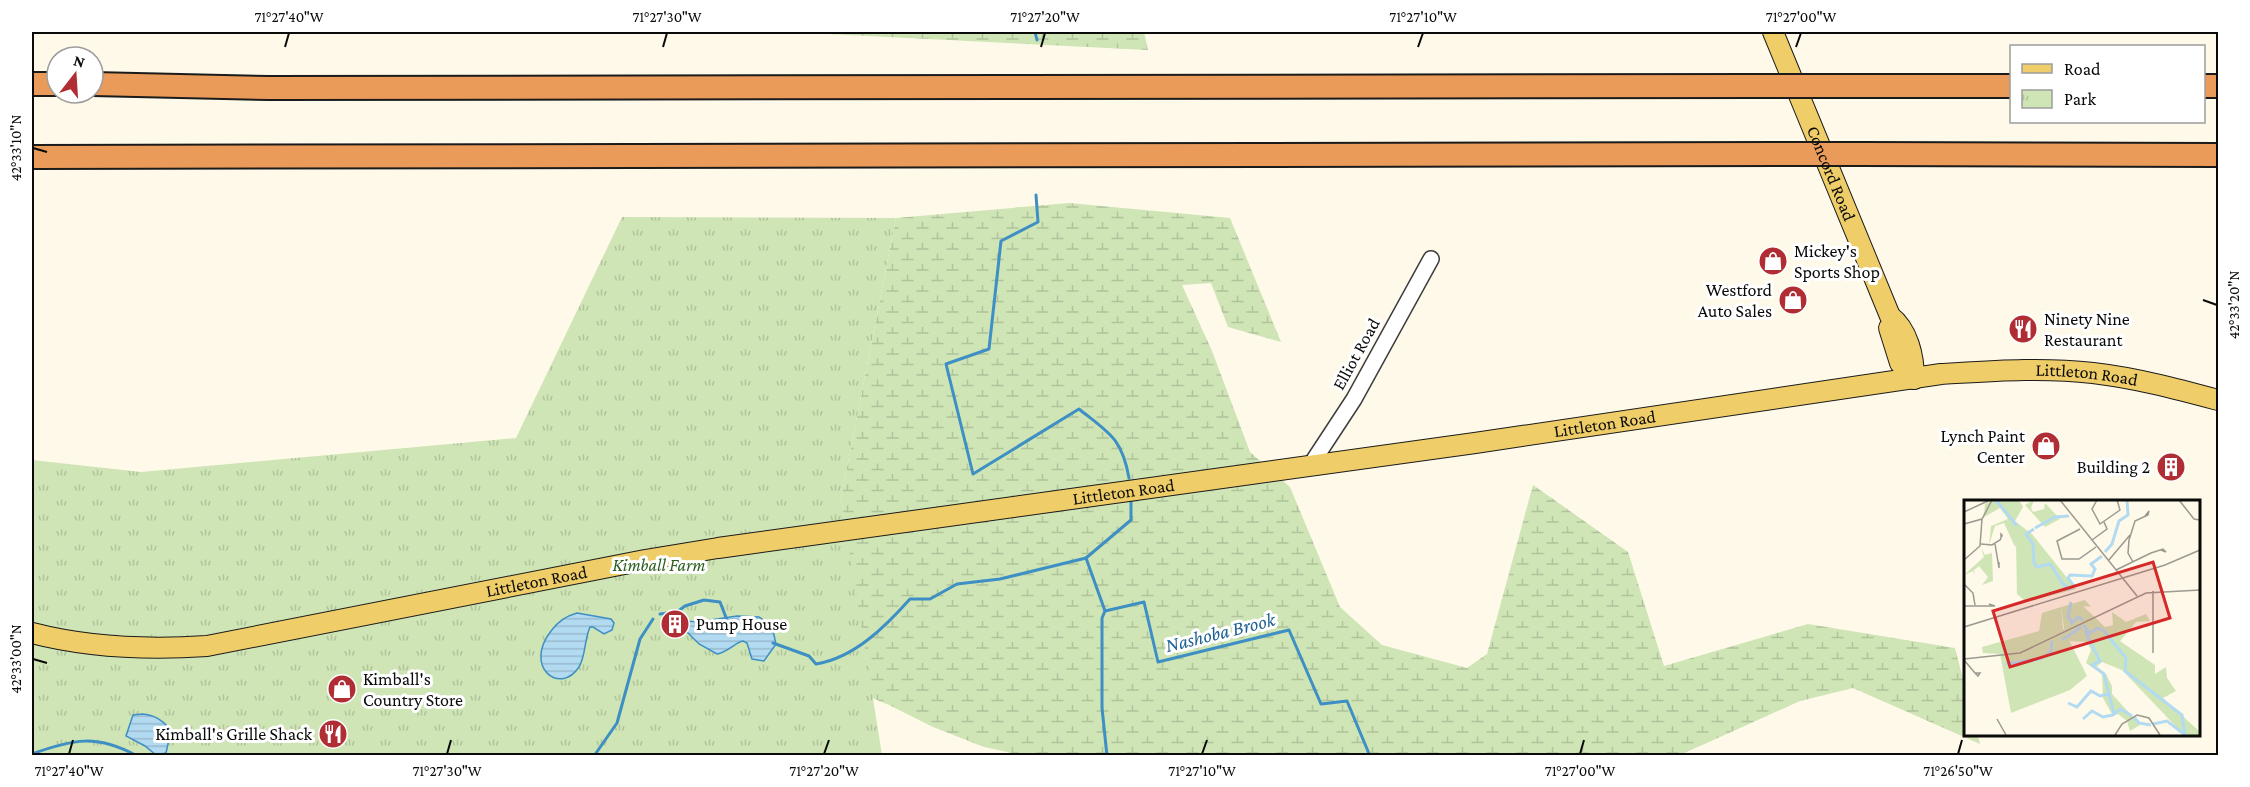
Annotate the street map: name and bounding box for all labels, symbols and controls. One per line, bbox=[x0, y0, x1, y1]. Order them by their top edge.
text: 71°27'40"W bbox=[254, 9, 324, 25]
text: 71°27'30"W bbox=[632, 9, 702, 25]
text: 71°27'20"W bbox=[1010, 9, 1080, 25]
text: 71°27'10"W bbox=[1389, 9, 1457, 25]
text: 71°27'00"W bbox=[1766, 9, 1836, 25]
north arrow bbox=[45, 45, 105, 105]
legend bbox=[2010, 45, 2205, 123]
text: N bbox=[72, 51, 87, 71]
text: Road bbox=[2064, 59, 2101, 79]
text: Park bbox=[2064, 89, 2096, 109]
text: 42°33'10"N bbox=[8, 115, 24, 181]
street label: Concord Road bbox=[1803, 123, 1860, 224]
place label: Mickey's Sports Shop bbox=[1794, 241, 1880, 282]
shop icon: Mickey's Sports Shop bbox=[1757, 245, 1789, 277]
text: 42°33'20"N bbox=[2226, 271, 2242, 339]
place label: Westford Auto Sales bbox=[1698, 280, 1773, 321]
shop icon: Westford Auto Sales bbox=[1777, 284, 1809, 316]
place label: Ninety Nine Restaurant bbox=[2044, 309, 2130, 350]
restaurant icon: Ninety Nine Restaurant bbox=[2007, 313, 2039, 345]
street label: Elliot Road bbox=[1328, 314, 1384, 393]
street label: Littleton Road bbox=[2036, 360, 2140, 390]
street label: Littleton Road bbox=[1553, 406, 1658, 441]
place label: Lynch Paint Center bbox=[1941, 426, 2026, 467]
shop icon: Lynch Paint Center bbox=[2030, 430, 2062, 462]
building icon: Building 2 bbox=[2155, 451, 2187, 483]
place label: Building 2 bbox=[2077, 457, 2150, 477]
street label: Littleton Road bbox=[1071, 475, 1176, 509]
inset map bbox=[1964, 500, 2199, 736]
park label: Kimball Farm bbox=[612, 555, 706, 575]
street label: Littleton Road bbox=[484, 562, 589, 601]
water label: Nashoba Brook bbox=[1163, 607, 1278, 656]
building icon: Pump House bbox=[659, 608, 691, 640]
place label: Pump House bbox=[696, 614, 787, 634]
text: 42°33'00"N bbox=[8, 624, 24, 694]
place label: Kimball's Country Store bbox=[363, 669, 463, 710]
shop icon: Kimball's Country Store bbox=[326, 673, 358, 705]
restaurant icon: Kimball's Grille Shack bbox=[317, 718, 349, 750]
place label: Kimball's Grille Shack bbox=[155, 724, 312, 744]
text: 71°27'40"W bbox=[34, 763, 104, 779]
text: 71°27'30"W bbox=[412, 763, 482, 779]
text: 71°27'20"W bbox=[789, 763, 859, 779]
text: 71°27'10"W bbox=[1168, 763, 1236, 779]
text: 71°27'00"W bbox=[1545, 763, 1615, 779]
text: 71°26'50"W bbox=[1923, 763, 1993, 779]

